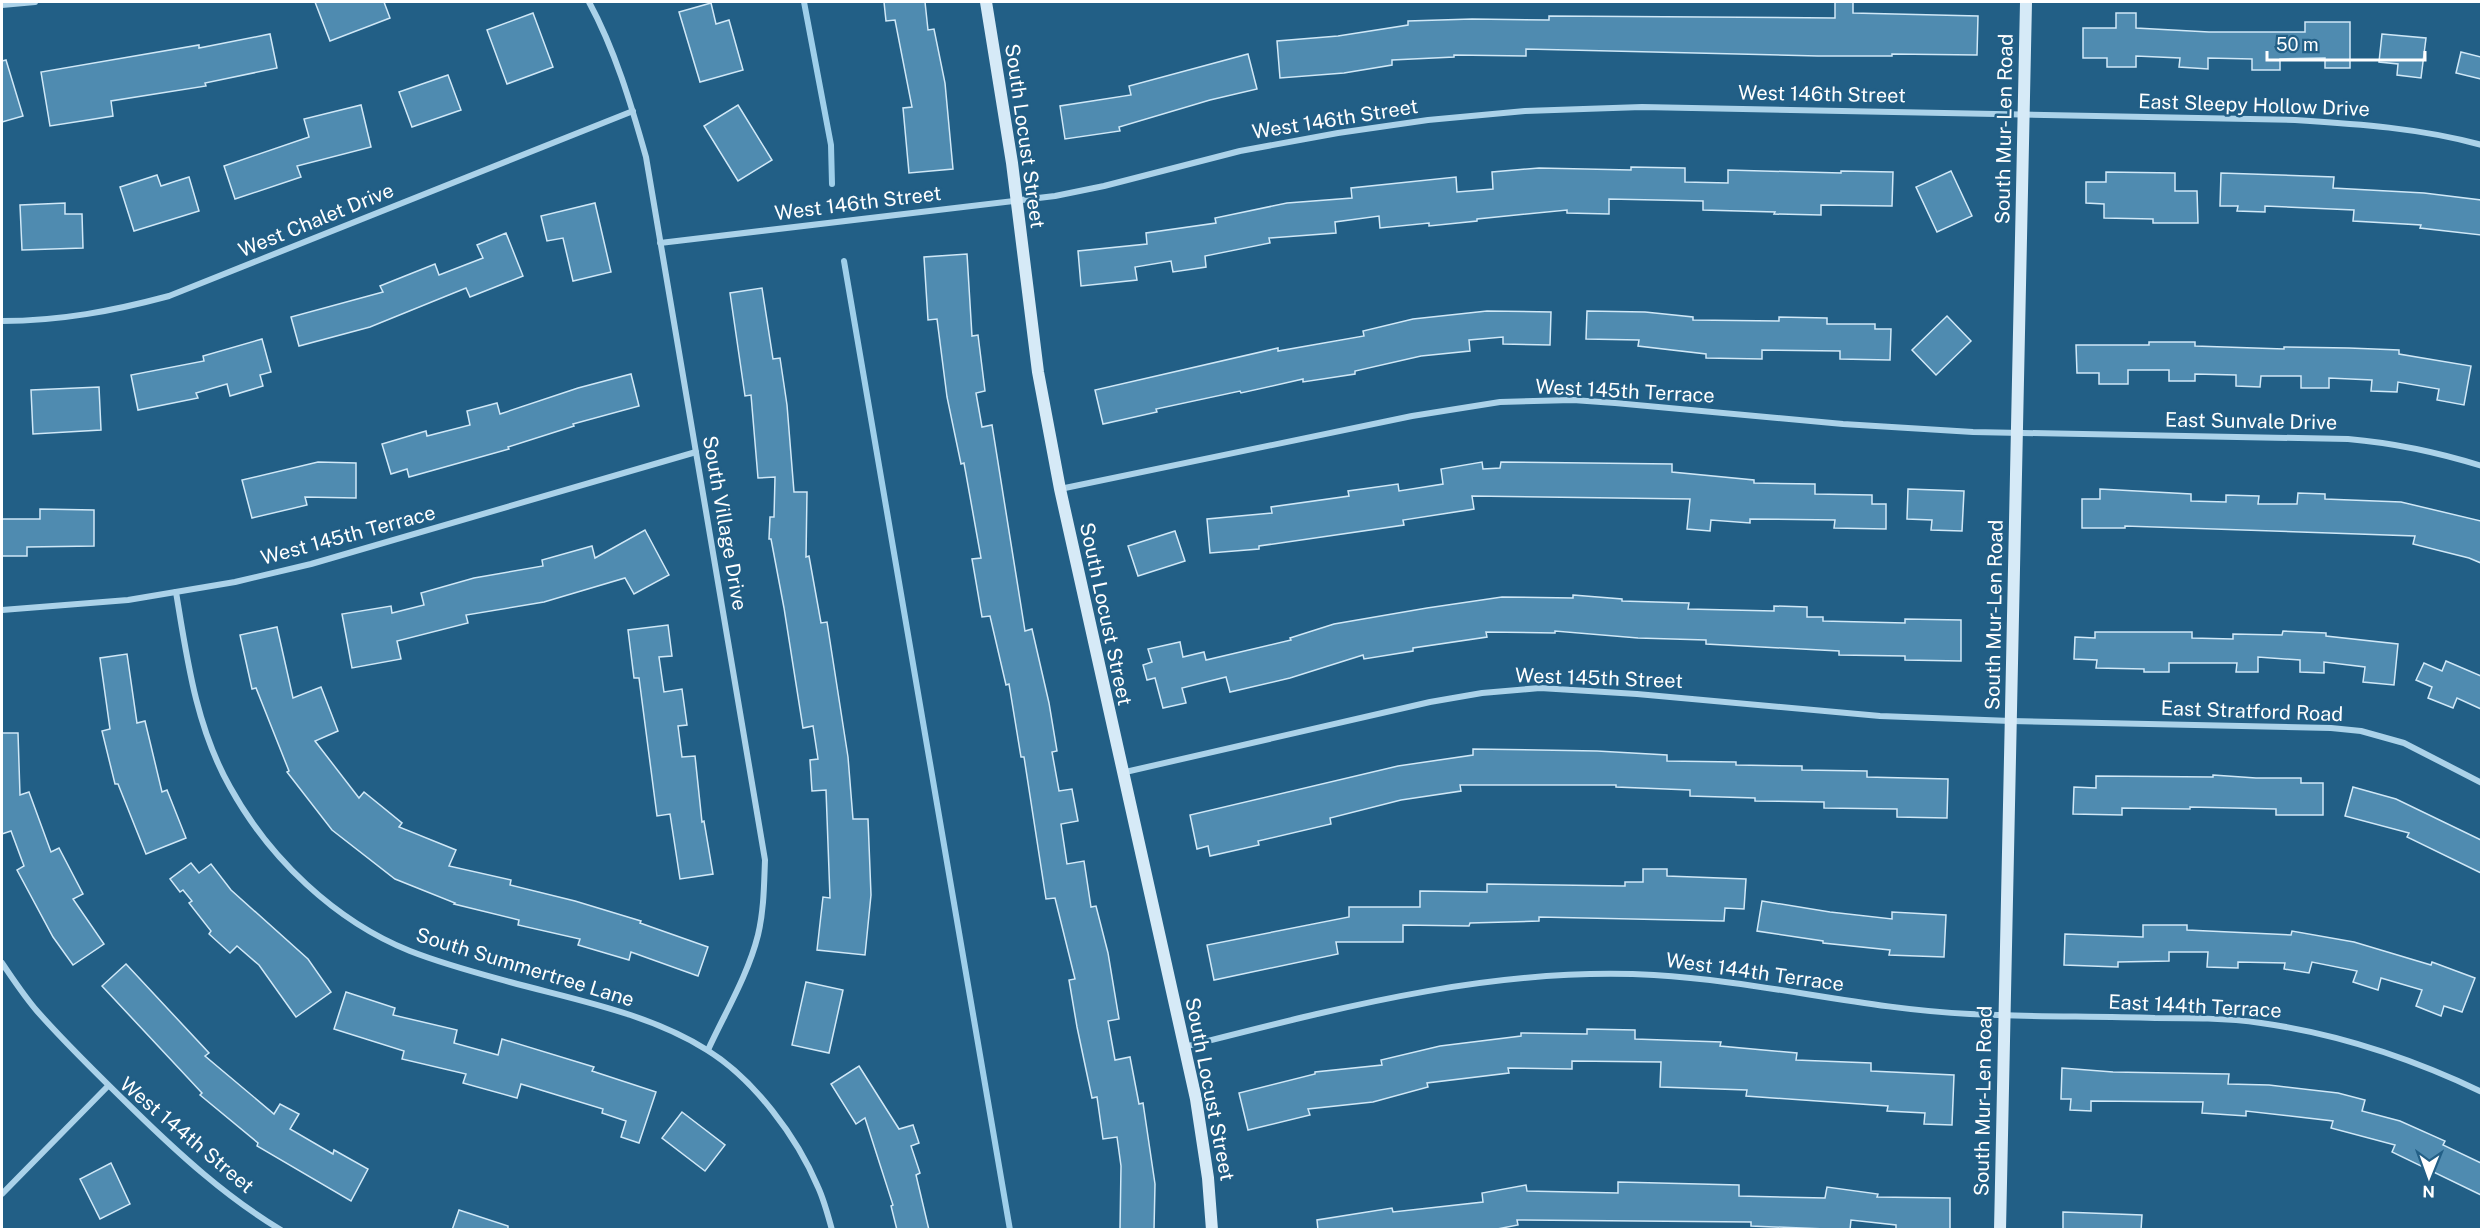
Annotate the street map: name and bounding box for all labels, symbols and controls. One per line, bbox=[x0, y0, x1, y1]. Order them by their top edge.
scale bar bbox=[2267, 24, 2424, 62]
street label: South Mur-Len Road bbox=[1990, 34, 2018, 224]
text: 50 m bbox=[2276, 34, 2319, 55]
street label: South Locust Street bbox=[1000, 42, 1050, 230]
street label: West 146th Street bbox=[1738, 81, 1906, 107]
street label: East Sleepy Hollow Drive bbox=[2138, 89, 2370, 121]
street label: West 146th Street bbox=[1250, 94, 1420, 144]
street label: West Chalet Drive bbox=[235, 178, 397, 262]
street label: West 146th Street bbox=[773, 181, 943, 225]
street label: West 145th Terrace bbox=[1535, 374, 1715, 408]
street label: East Sunvale Drive bbox=[2165, 407, 2337, 435]
street label: South Village Drive bbox=[698, 434, 752, 612]
street label: West 145th Terrace bbox=[258, 500, 438, 570]
street label: South Locust Street bbox=[1075, 520, 1137, 708]
street label: South Mur-Len Road bbox=[1980, 520, 2008, 710]
street label: West 145th Street bbox=[1515, 663, 1683, 693]
street label: East Stratford Road bbox=[2160, 696, 2344, 726]
street label: South Summertree Lane bbox=[413, 922, 637, 1012]
street label: West 144th Terrace bbox=[1664, 948, 1846, 996]
street label: East 144th Terrace bbox=[2108, 989, 2282, 1023]
street label: South Locust Street bbox=[1180, 995, 1240, 1183]
street label: South Mur-Len Road bbox=[1969, 1006, 1997, 1196]
street label: West 144th Street bbox=[115, 1072, 259, 1198]
north arrow bbox=[2399, 1147, 2459, 1207]
text: N bbox=[2422, 1182, 2435, 1201]

